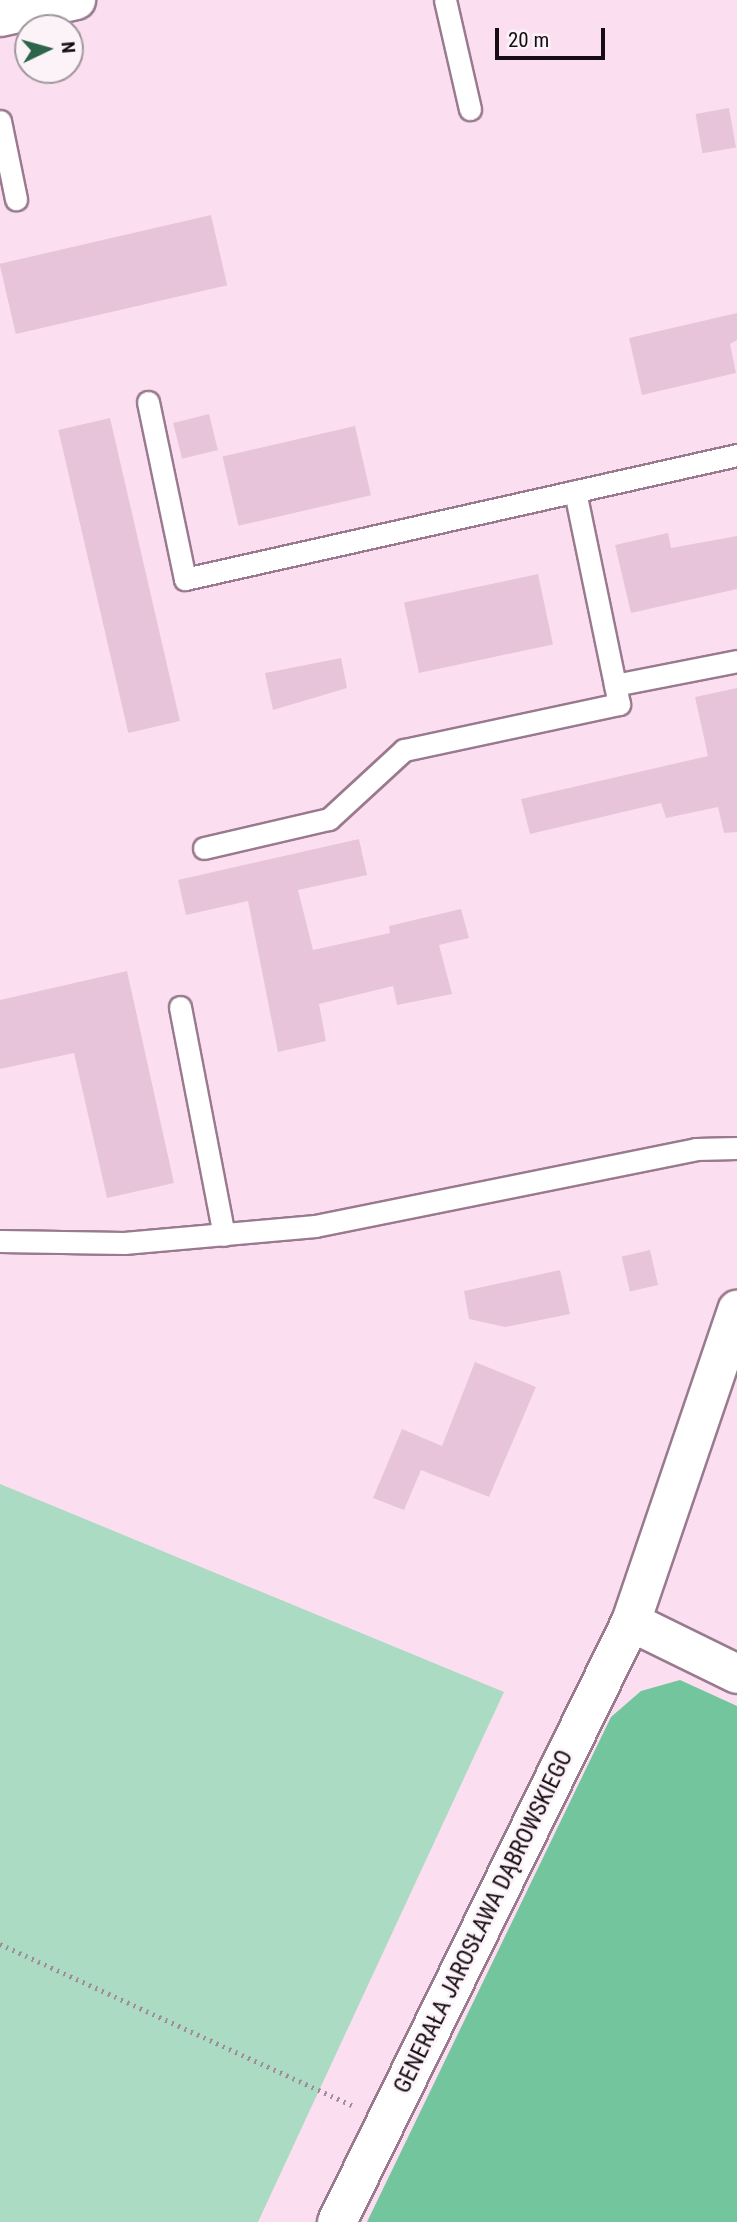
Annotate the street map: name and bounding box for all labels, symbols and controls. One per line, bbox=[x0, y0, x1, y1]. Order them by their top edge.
north arrow bbox=[14, 14, 84, 84]
scale bar bbox=[499, 14, 609, 58]
text: 20 m bbox=[508, 28, 549, 52]
text: N bbox=[56, 40, 80, 54]
street label: GENERAŁA JAROSŁAWA DĄBROWSKIEGO bbox=[389, 1746, 579, 2098]

